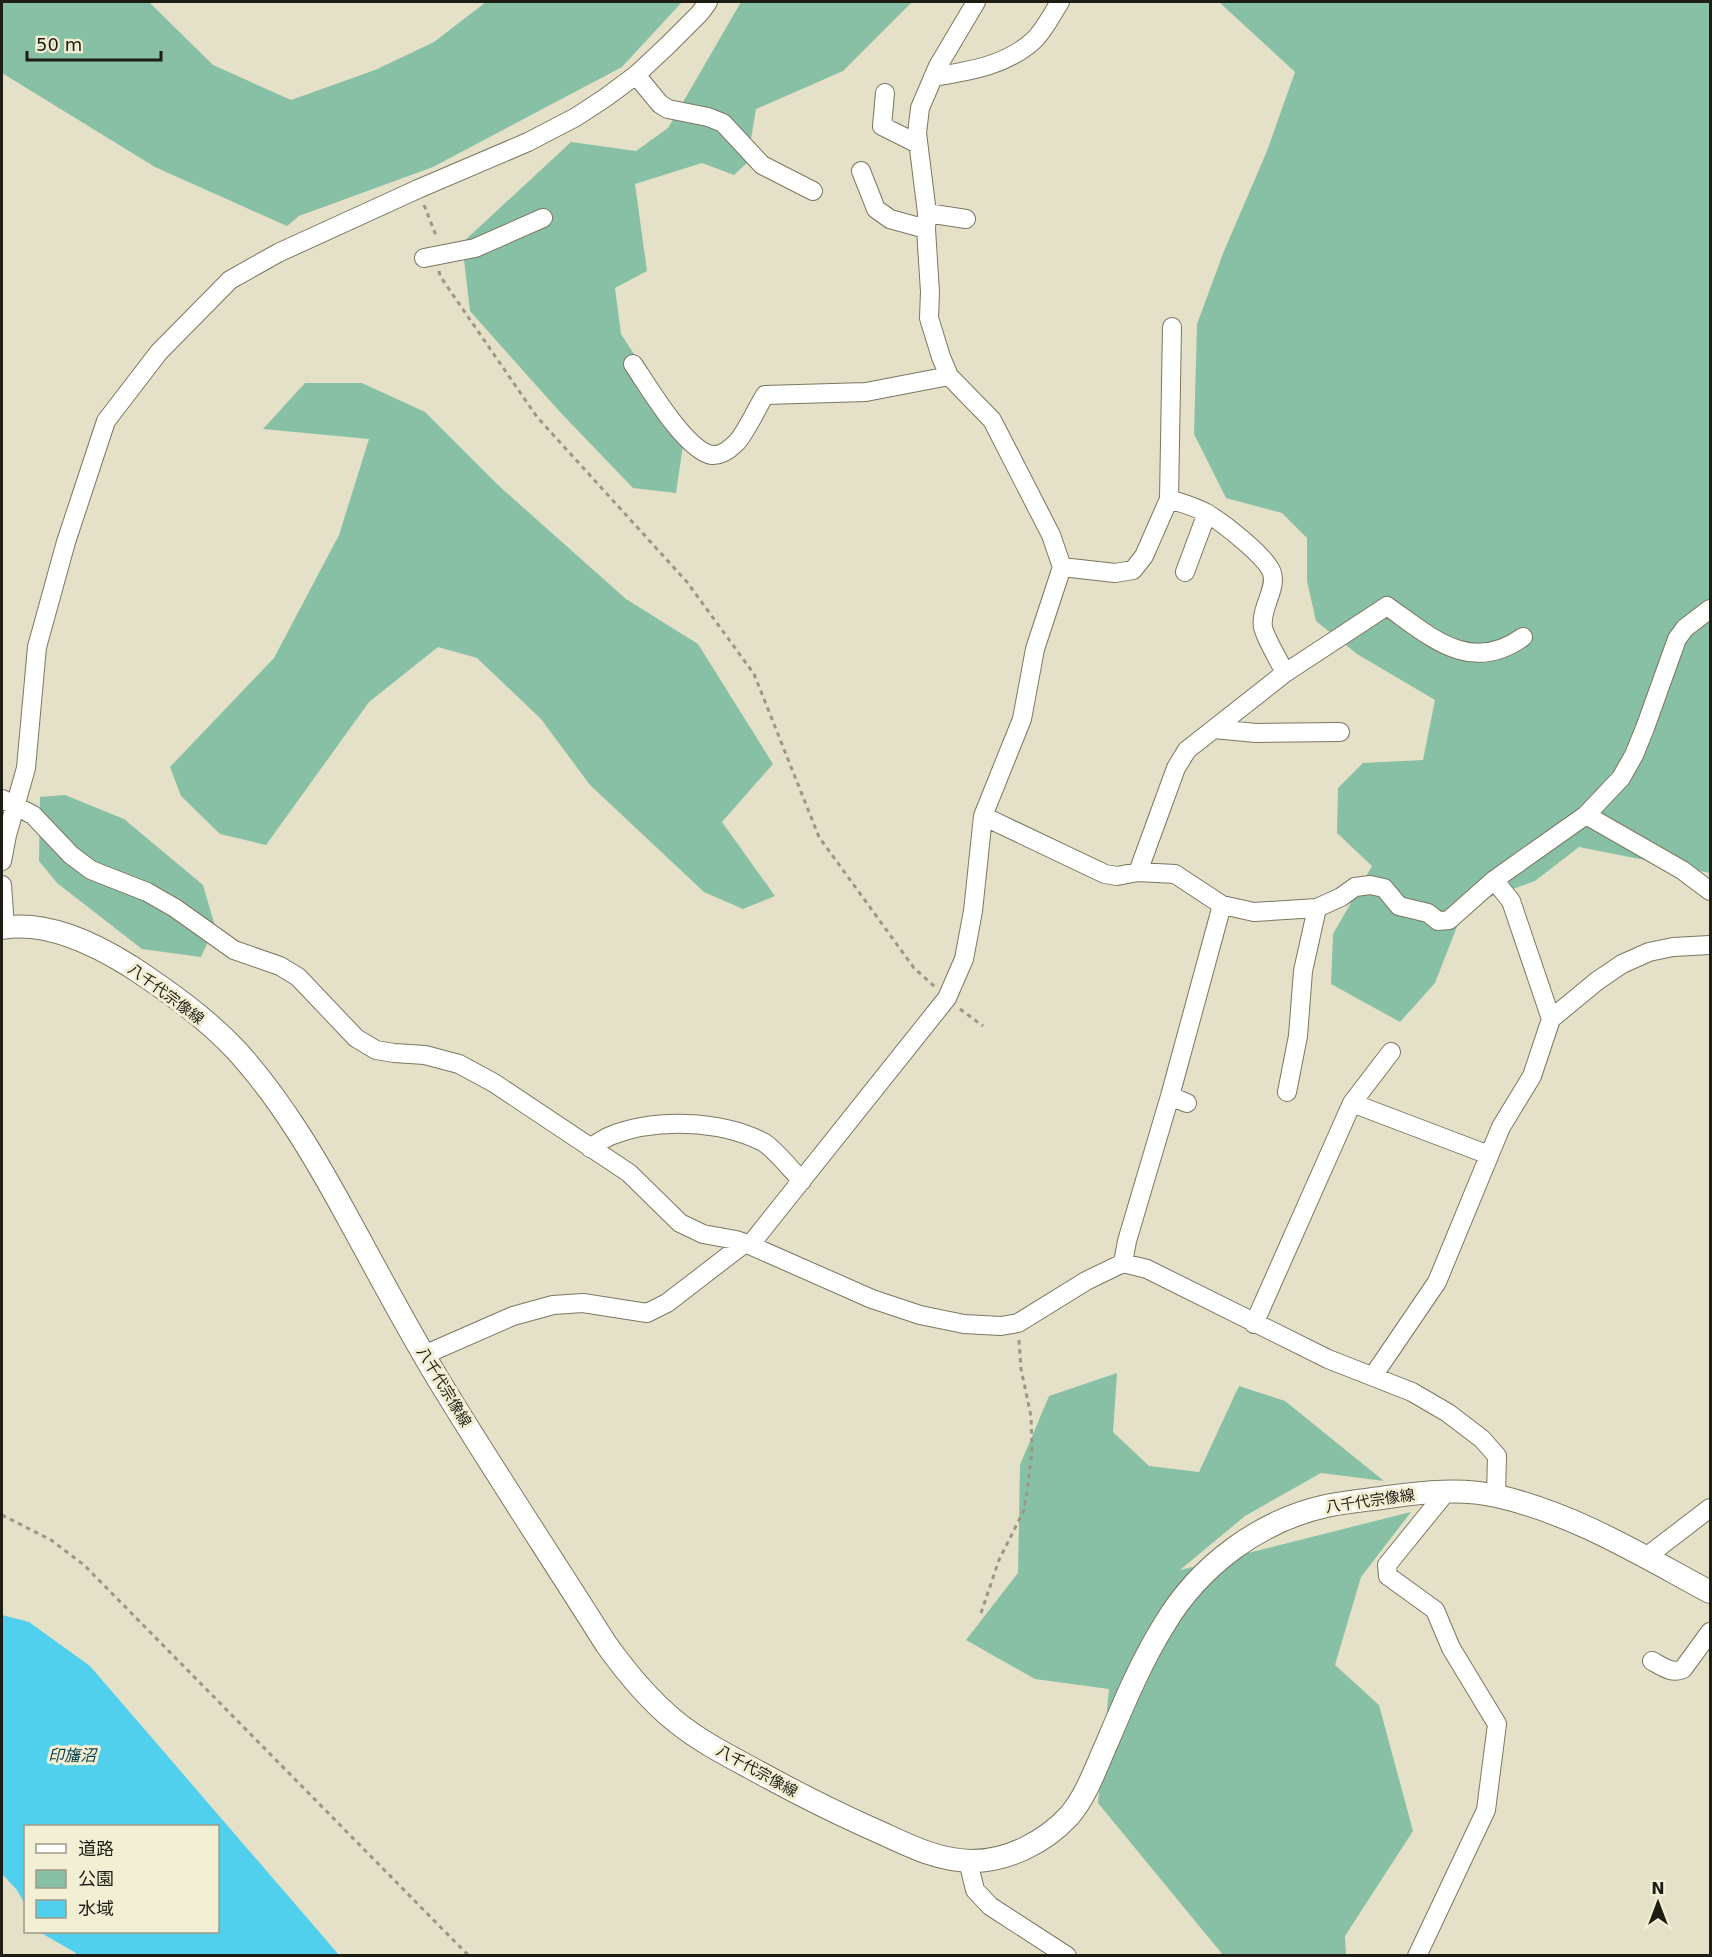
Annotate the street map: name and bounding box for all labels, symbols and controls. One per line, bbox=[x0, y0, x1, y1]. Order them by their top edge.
scale bar bbox=[27, 24, 160, 62]
text: 50 m bbox=[36, 34, 82, 55]
street label: 八千代宗像線 bbox=[125, 960, 207, 1028]
street label: 八千代宗像線 bbox=[413, 1344, 475, 1430]
street label: 八千代宗像線 bbox=[1324, 1486, 1416, 1516]
street label: 八千代宗像線 bbox=[713, 1741, 801, 1801]
water label: 印旛沼 bbox=[48, 1746, 98, 1765]
legend bbox=[24, 1825, 219, 1933]
text: 道路 bbox=[78, 1838, 114, 1859]
text: 公園 bbox=[78, 1868, 114, 1889]
north arrow bbox=[1628, 1873, 1688, 1933]
text: N bbox=[1651, 1879, 1665, 1898]
text: 水域 bbox=[78, 1898, 114, 1919]

